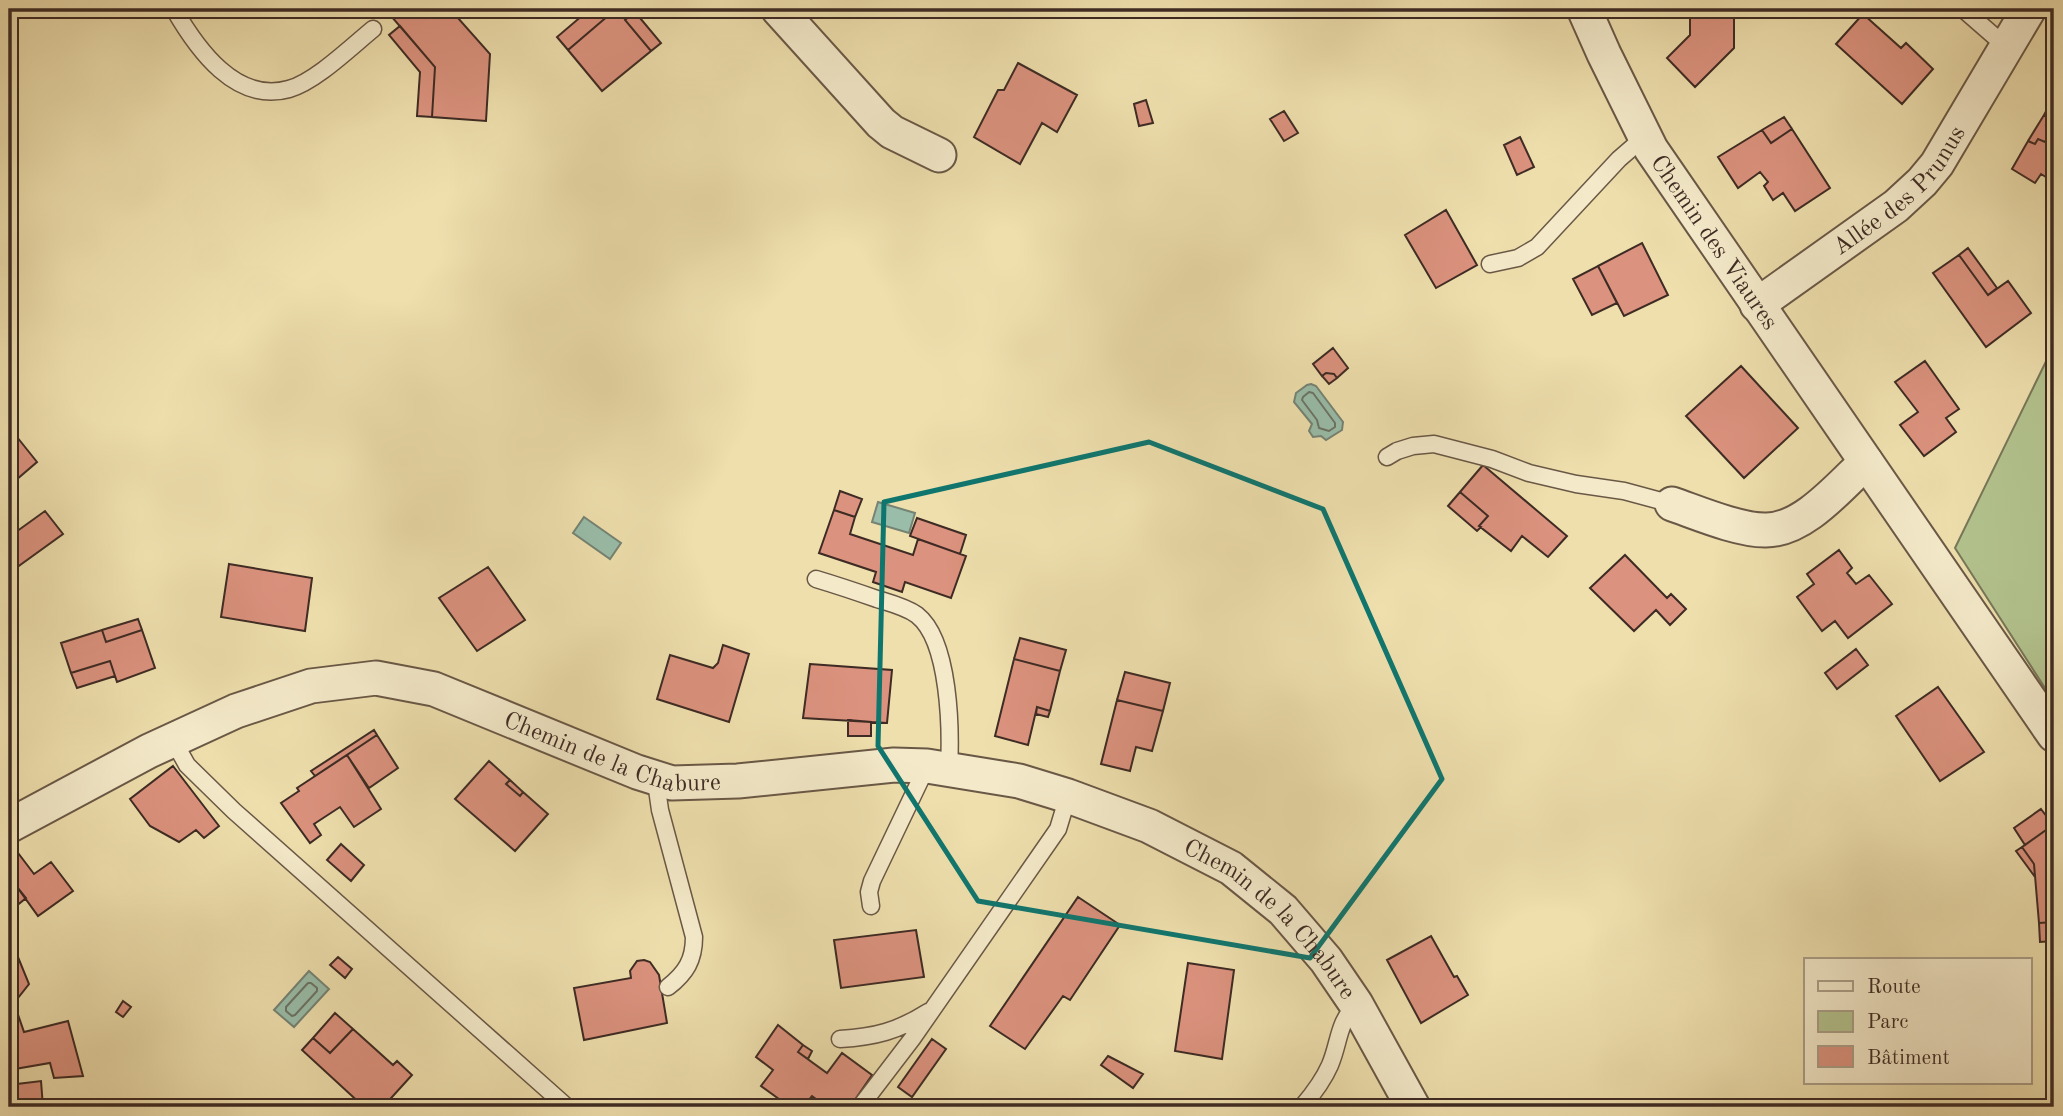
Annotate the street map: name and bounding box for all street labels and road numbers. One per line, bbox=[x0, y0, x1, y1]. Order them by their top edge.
street label: Allée des Prunus bbox=[1829, 122, 1971, 261]
street label: Chemin des Viaures bbox=[1645, 151, 1782, 335]
street label: Chemin de la Chabure bbox=[500, 709, 721, 797]
street label: Chemin de la Chabure bbox=[1179, 836, 1359, 1004]

